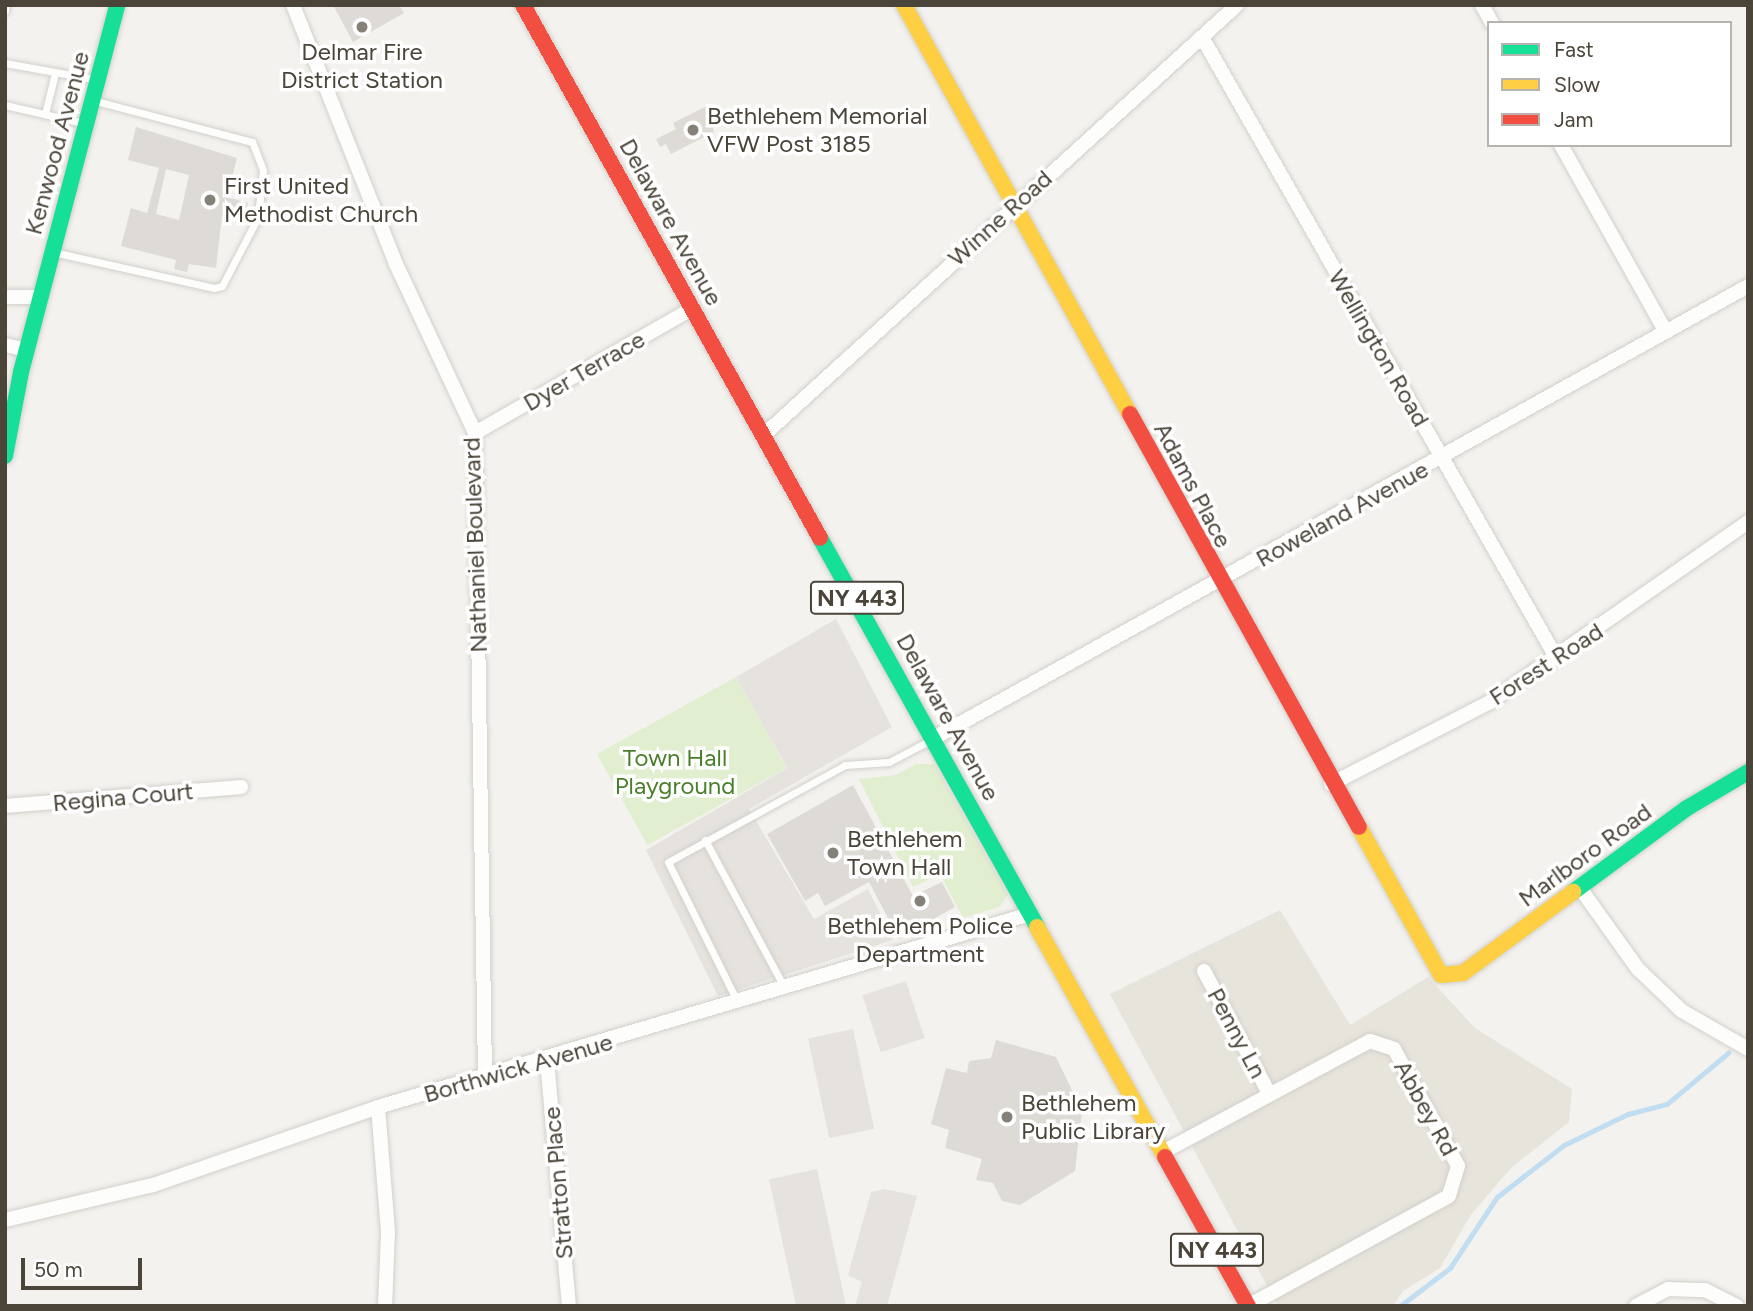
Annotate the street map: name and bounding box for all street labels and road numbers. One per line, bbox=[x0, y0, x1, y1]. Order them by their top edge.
street label: Kenwood Avenue bbox=[19, 48, 95, 238]
street label: Delaware Avenue bbox=[613, 134, 729, 310]
street label: Winne Road bbox=[942, 164, 1058, 272]
street label: Wellington Road bbox=[1322, 264, 1436, 432]
street label: Dyer Terrace bbox=[518, 325, 650, 417]
street label: Adams Place bbox=[1148, 418, 1238, 552]
street label: Nathaniel Boulevard bbox=[457, 437, 493, 653]
street label: Roweland Avenue bbox=[1251, 455, 1433, 573]
road number: NY 443 bbox=[810, 578, 904, 618]
street label: Forest Road bbox=[1484, 617, 1608, 711]
street label: Delaware Avenue bbox=[890, 629, 1006, 805]
street label: Regina Court bbox=[51, 777, 195, 817]
street label: Marlboro Road bbox=[1513, 797, 1657, 913]
street label: Penny Ln bbox=[1201, 983, 1273, 1083]
street label: Borthwick Avenue bbox=[420, 1027, 616, 1109]
street label: Abbey Rd bbox=[1388, 1055, 1464, 1161]
street label: Stratton Place bbox=[537, 1106, 579, 1260]
road number: NY 443 bbox=[1170, 1231, 1264, 1270]

